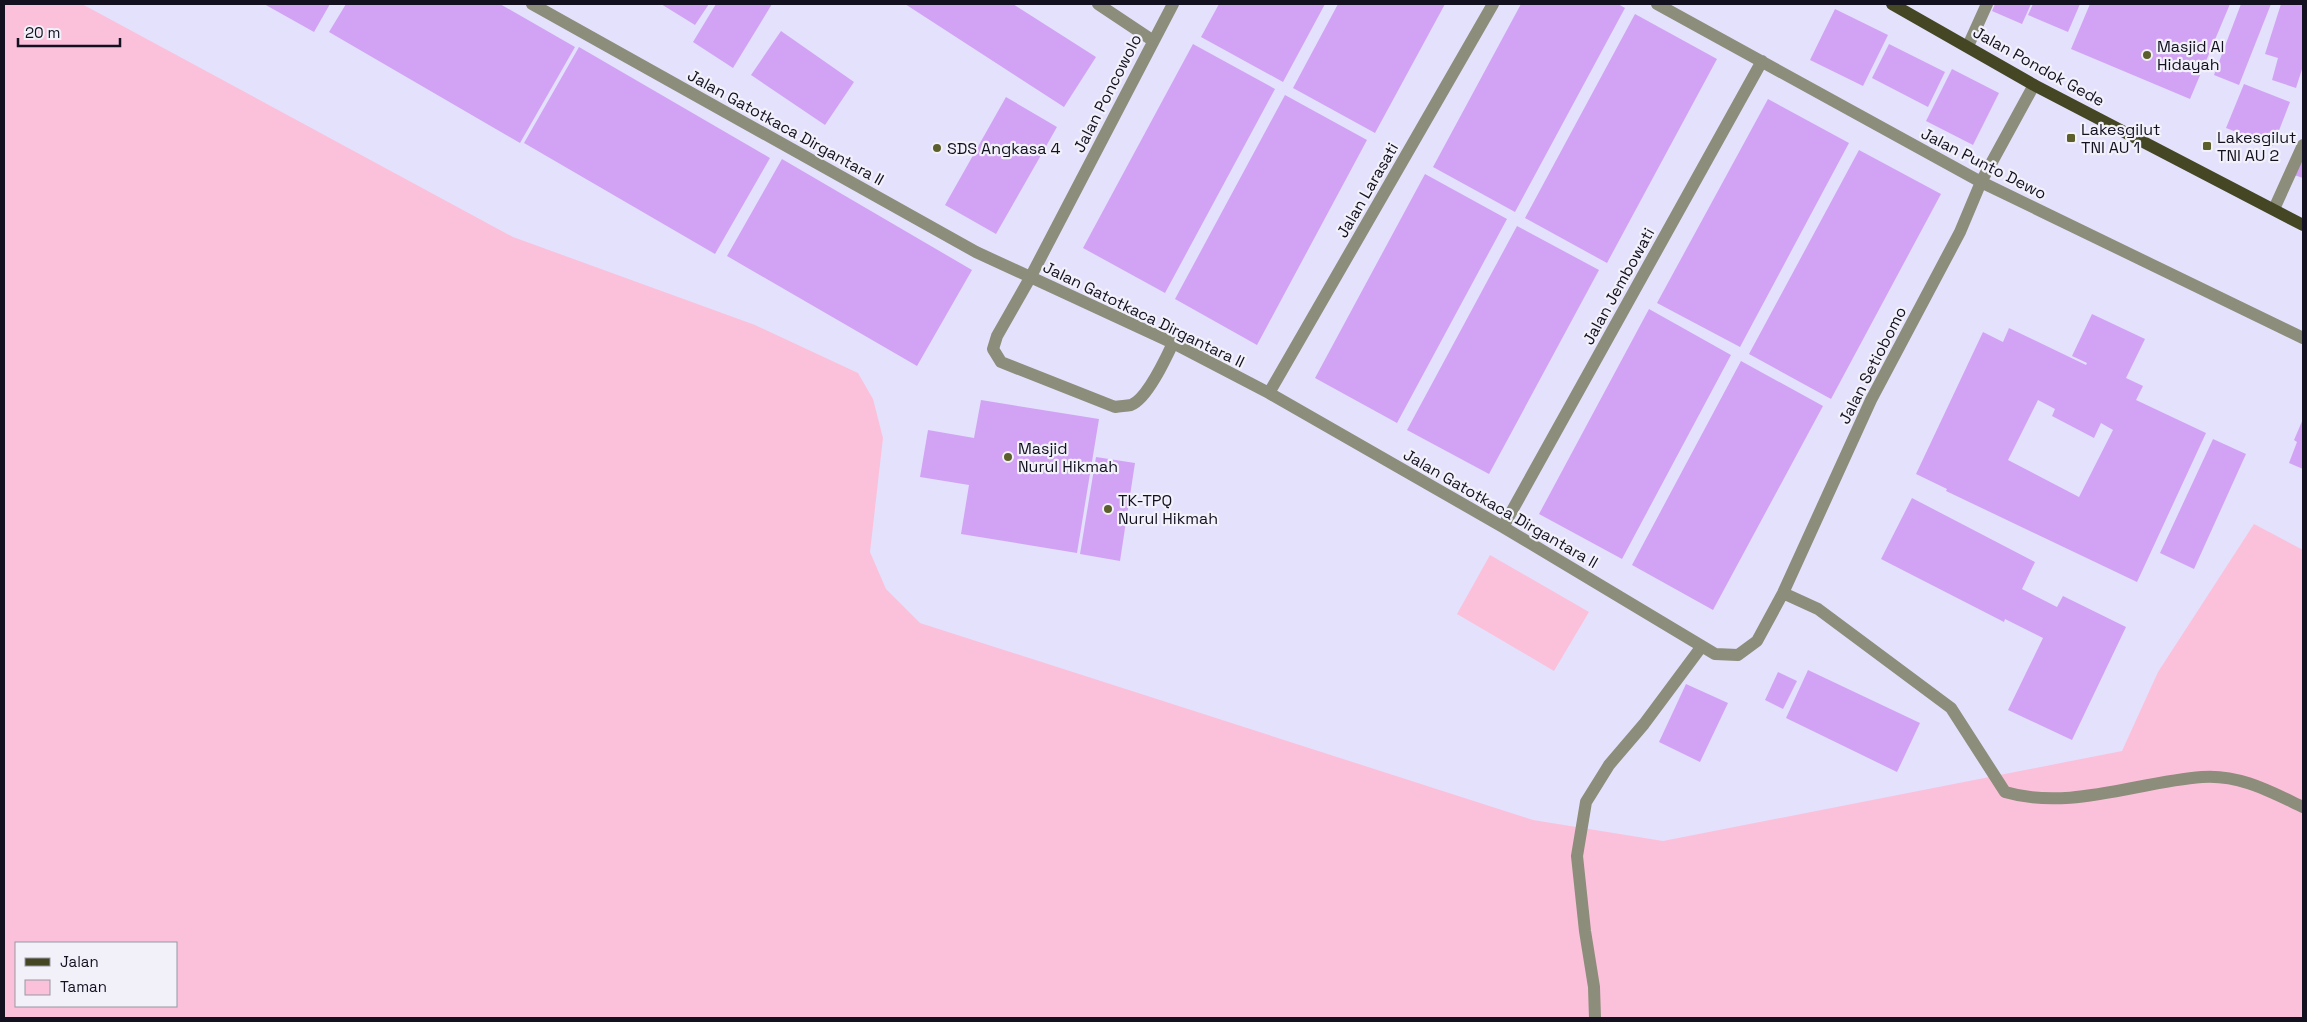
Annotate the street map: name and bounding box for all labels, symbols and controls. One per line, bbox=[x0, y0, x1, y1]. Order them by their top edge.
scale bar bbox=[18, 15, 120, 47]
street label: Jalan Pondok Gede bbox=[1969, 22, 2108, 111]
text: 20 m bbox=[25, 23, 60, 42]
street label: Jalan Poncowolo bbox=[1069, 31, 1146, 156]
place label: Masjid Al Hidayah bbox=[2157, 36, 2224, 75]
marker: Masjid Al Hidayah bbox=[2141, 49, 2153, 61]
street label: Jalan Gatotkaca Dirgantara II bbox=[684, 65, 888, 190]
place label: Lakesgilut TNI AU 1 bbox=[2081, 119, 2160, 158]
street label: Jalan Punto Dewo bbox=[1918, 123, 2050, 204]
place label: Lakesgilut TNI AU 2 bbox=[2217, 127, 2296, 166]
marker: Lakesgilut TNI AU 1 bbox=[2065, 132, 2077, 144]
place label: SDS Angkasa 4 bbox=[947, 138, 1060, 159]
street label: Jalan Larasati bbox=[1332, 139, 1403, 242]
marker: Lakesgilut TNI AU 2 bbox=[2201, 140, 2213, 152]
marker: SDS Angkasa 4 bbox=[931, 142, 943, 154]
street label: Jalan Jembowati bbox=[1578, 224, 1659, 348]
street label: Jalan Gatotkaca Dirgantara II bbox=[1040, 256, 1248, 372]
street label: Jalan Setiobomo bbox=[1834, 303, 1911, 428]
place label: Masjid Nurul Hikmah bbox=[1018, 438, 1118, 477]
street label: Jalan Gatotkaca Dirgantara II bbox=[1400, 444, 1602, 573]
marker: Masjid Nurul Hikmah bbox=[1002, 451, 1014, 463]
place label: TK-TPQ Nurul Hikmah bbox=[1118, 490, 1218, 529]
marker: TK-TPQ Nurul Hikmah bbox=[1102, 503, 1114, 515]
legend bbox=[15, 942, 178, 1007]
text: Jalan bbox=[60, 952, 99, 971]
text: Taman bbox=[60, 977, 107, 996]

